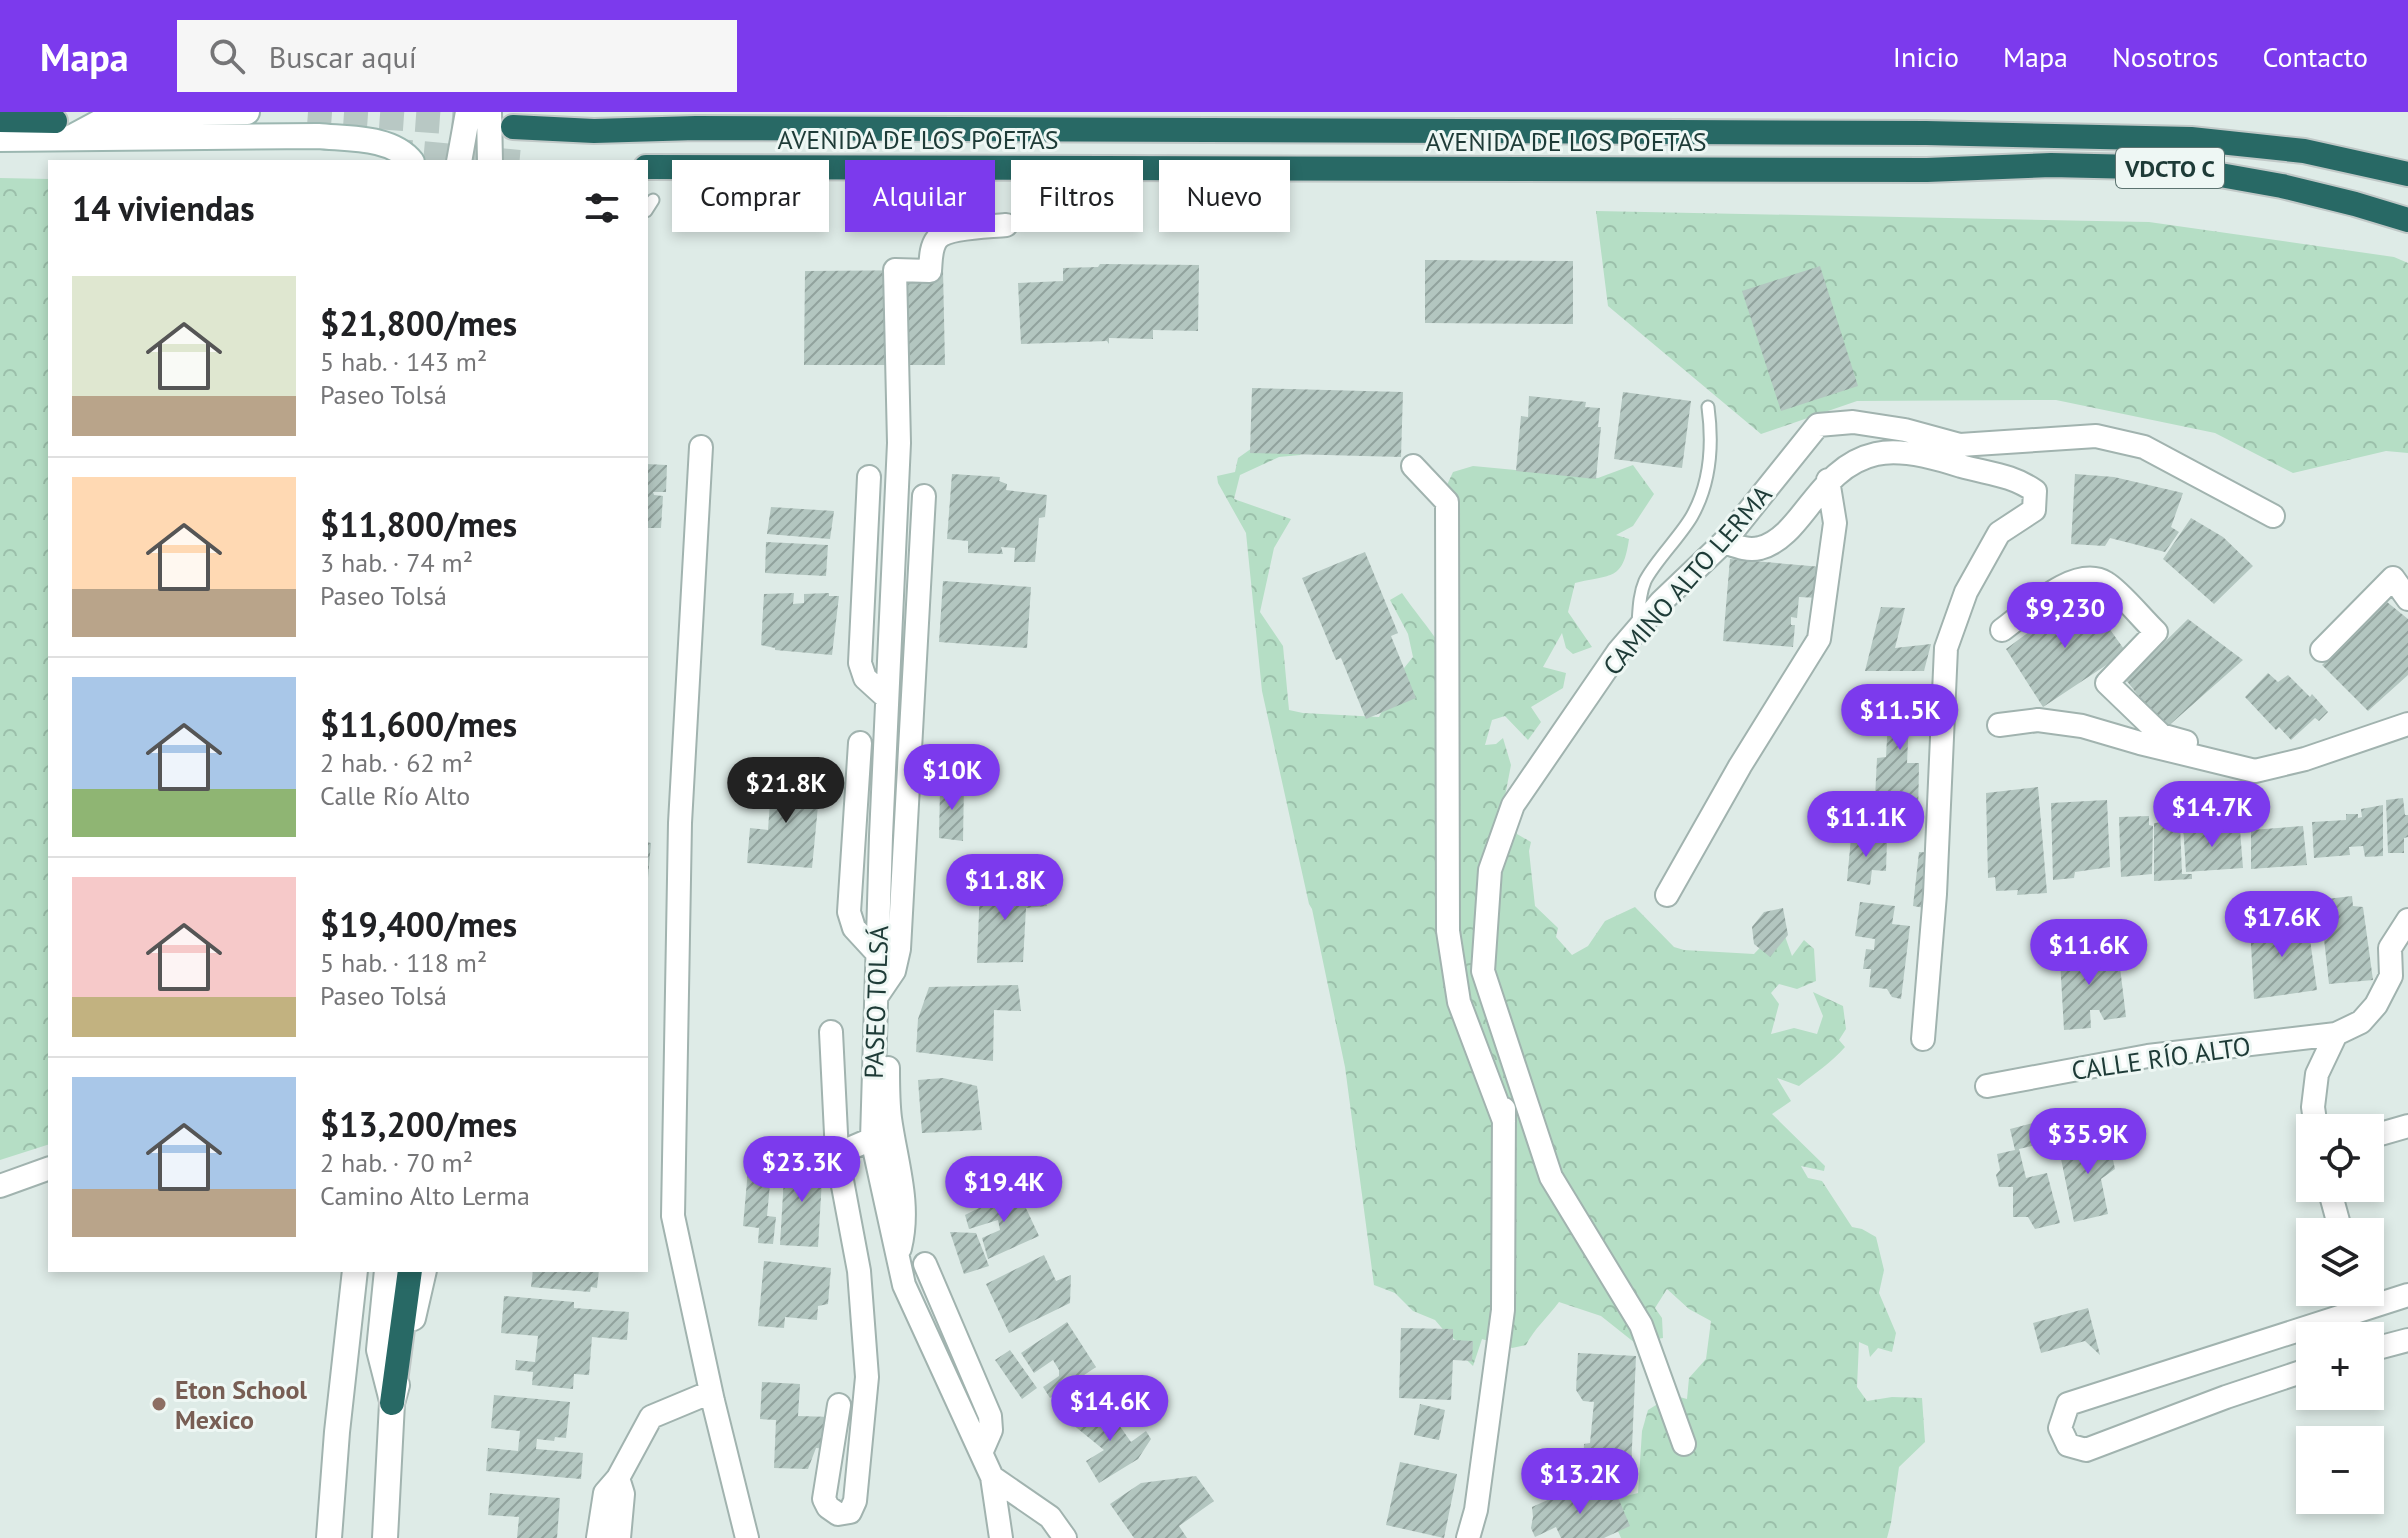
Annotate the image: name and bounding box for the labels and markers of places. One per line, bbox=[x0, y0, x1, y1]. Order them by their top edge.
pin: $9,230 bbox=[2000, 582, 2130, 650]
pin: $11.5K bbox=[1835, 684, 1965, 752]
pin: $10K bbox=[905, 744, 999, 812]
pin: $21.8K bbox=[721, 757, 851, 825]
pin: $14.7K bbox=[2147, 781, 2277, 849]
pin: $11.1K bbox=[1801, 791, 1931, 859]
pin: $11.8K bbox=[940, 854, 1070, 922]
pin: $17.6K bbox=[2217, 891, 2347, 959]
pin: $11.6K bbox=[2024, 919, 2154, 987]
pin: $35.9K bbox=[2023, 1108, 2153, 1176]
pin: $23.3K bbox=[737, 1136, 867, 1204]
pin: $19.4K bbox=[939, 1156, 1069, 1224]
place label: Eton School Mexico bbox=[175, 1373, 307, 1436]
pin: $14.6K bbox=[1045, 1375, 1175, 1443]
marker: Eton School Mexico bbox=[150, 1395, 168, 1413]
pin: $13.2K bbox=[1515, 1448, 1645, 1516]

